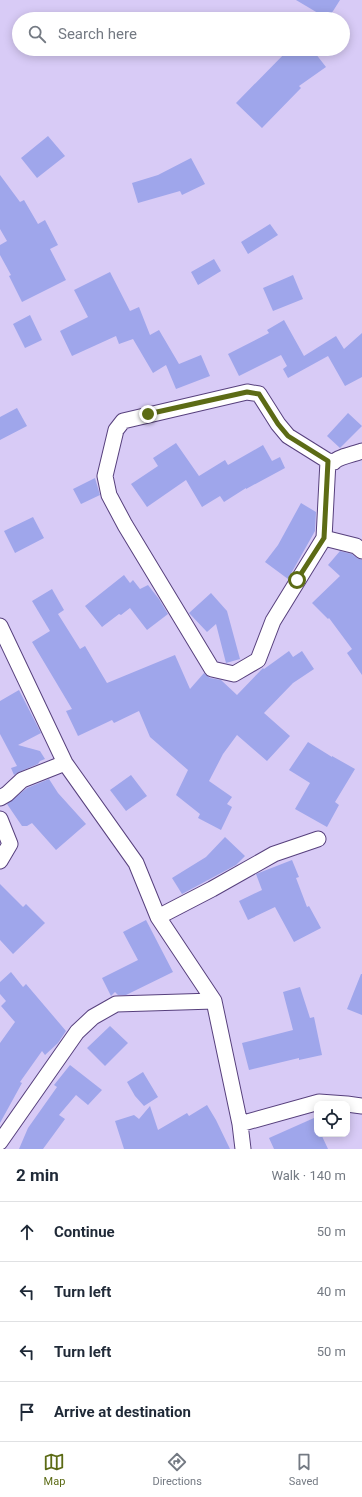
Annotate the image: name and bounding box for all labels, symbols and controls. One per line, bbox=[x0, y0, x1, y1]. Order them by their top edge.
search box bbox=[12, 12, 350, 56]
icon: search bbox=[26, 23, 48, 45]
text: Search here bbox=[58, 25, 137, 43]
route end bbox=[139, 405, 157, 423]
route start bbox=[288, 571, 306, 589]
map controls bbox=[314, 1101, 350, 1137]
button: locate bbox=[314, 1101, 350, 1137]
text: 2 min bbox=[16, 1165, 59, 1185]
text: Walk · 140 m bbox=[271, 1168, 346, 1183]
icon: ahead bbox=[16, 1221, 38, 1243]
text: Continue bbox=[54, 1223, 115, 1241]
text: 50 m bbox=[317, 1224, 346, 1239]
icon: left bbox=[16, 1281, 38, 1303]
text: Turn left bbox=[54, 1283, 111, 1301]
text: 40 m bbox=[317, 1284, 346, 1299]
icon: left bbox=[16, 1341, 38, 1363]
text: Turn left bbox=[54, 1343, 111, 1361]
text: 50 m bbox=[317, 1344, 346, 1359]
icon: arrive bbox=[16, 1401, 38, 1423]
text: Arrive at destination bbox=[54, 1403, 191, 1421]
tab: Map bbox=[43, 1451, 65, 1488]
tab: Directions bbox=[152, 1451, 202, 1488]
tab: Saved bbox=[289, 1451, 319, 1488]

